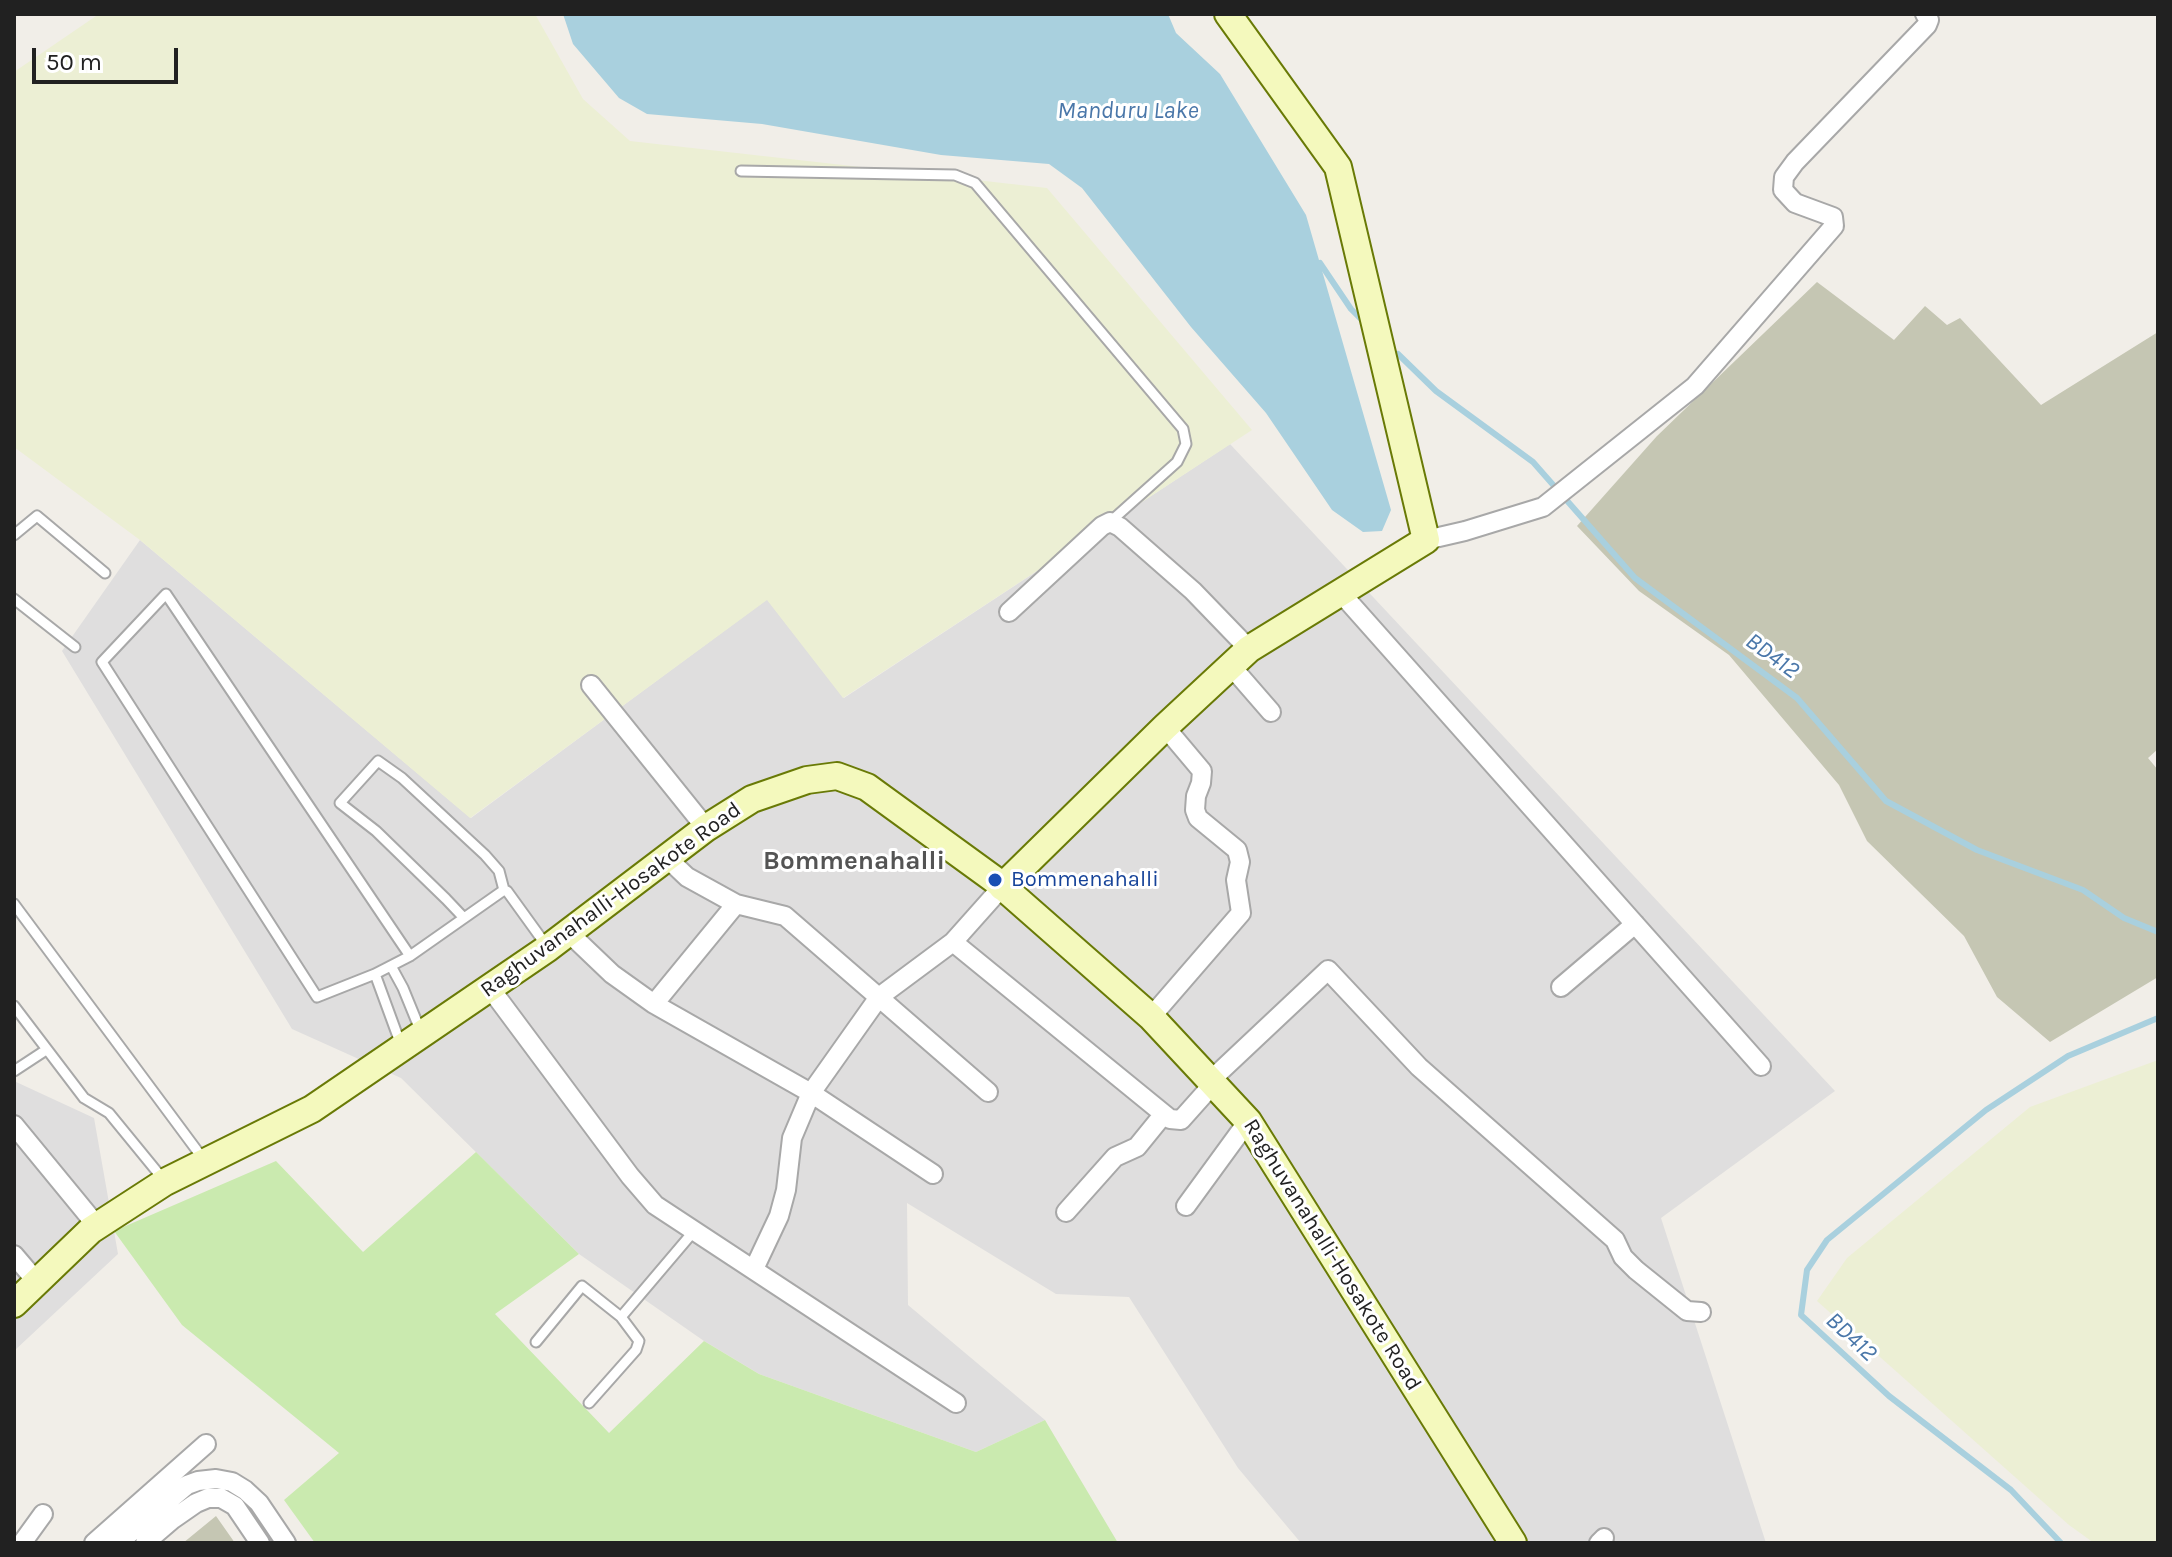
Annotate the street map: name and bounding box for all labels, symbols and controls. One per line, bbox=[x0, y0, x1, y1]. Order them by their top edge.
scale bar bbox=[36, 32, 182, 82]
text: 50 m bbox=[46, 48, 102, 76]
water label: Manduru Lake bbox=[1057, 97, 1199, 125]
water label: BD412 bbox=[1739, 627, 1805, 685]
street label: Raghuvanahalli-Hosakote Road bbox=[476, 797, 746, 1003]
district label: Bommenahalli bbox=[763, 846, 945, 878]
place label: Bommenahalli bbox=[1011, 867, 1159, 893]
marker: Bommenahalli bbox=[986, 871, 1004, 889]
street label: Raghuvanahalli-Hosakote Road bbox=[1237, 1114, 1427, 1396]
water label: BD412 bbox=[1819, 1306, 1883, 1368]

